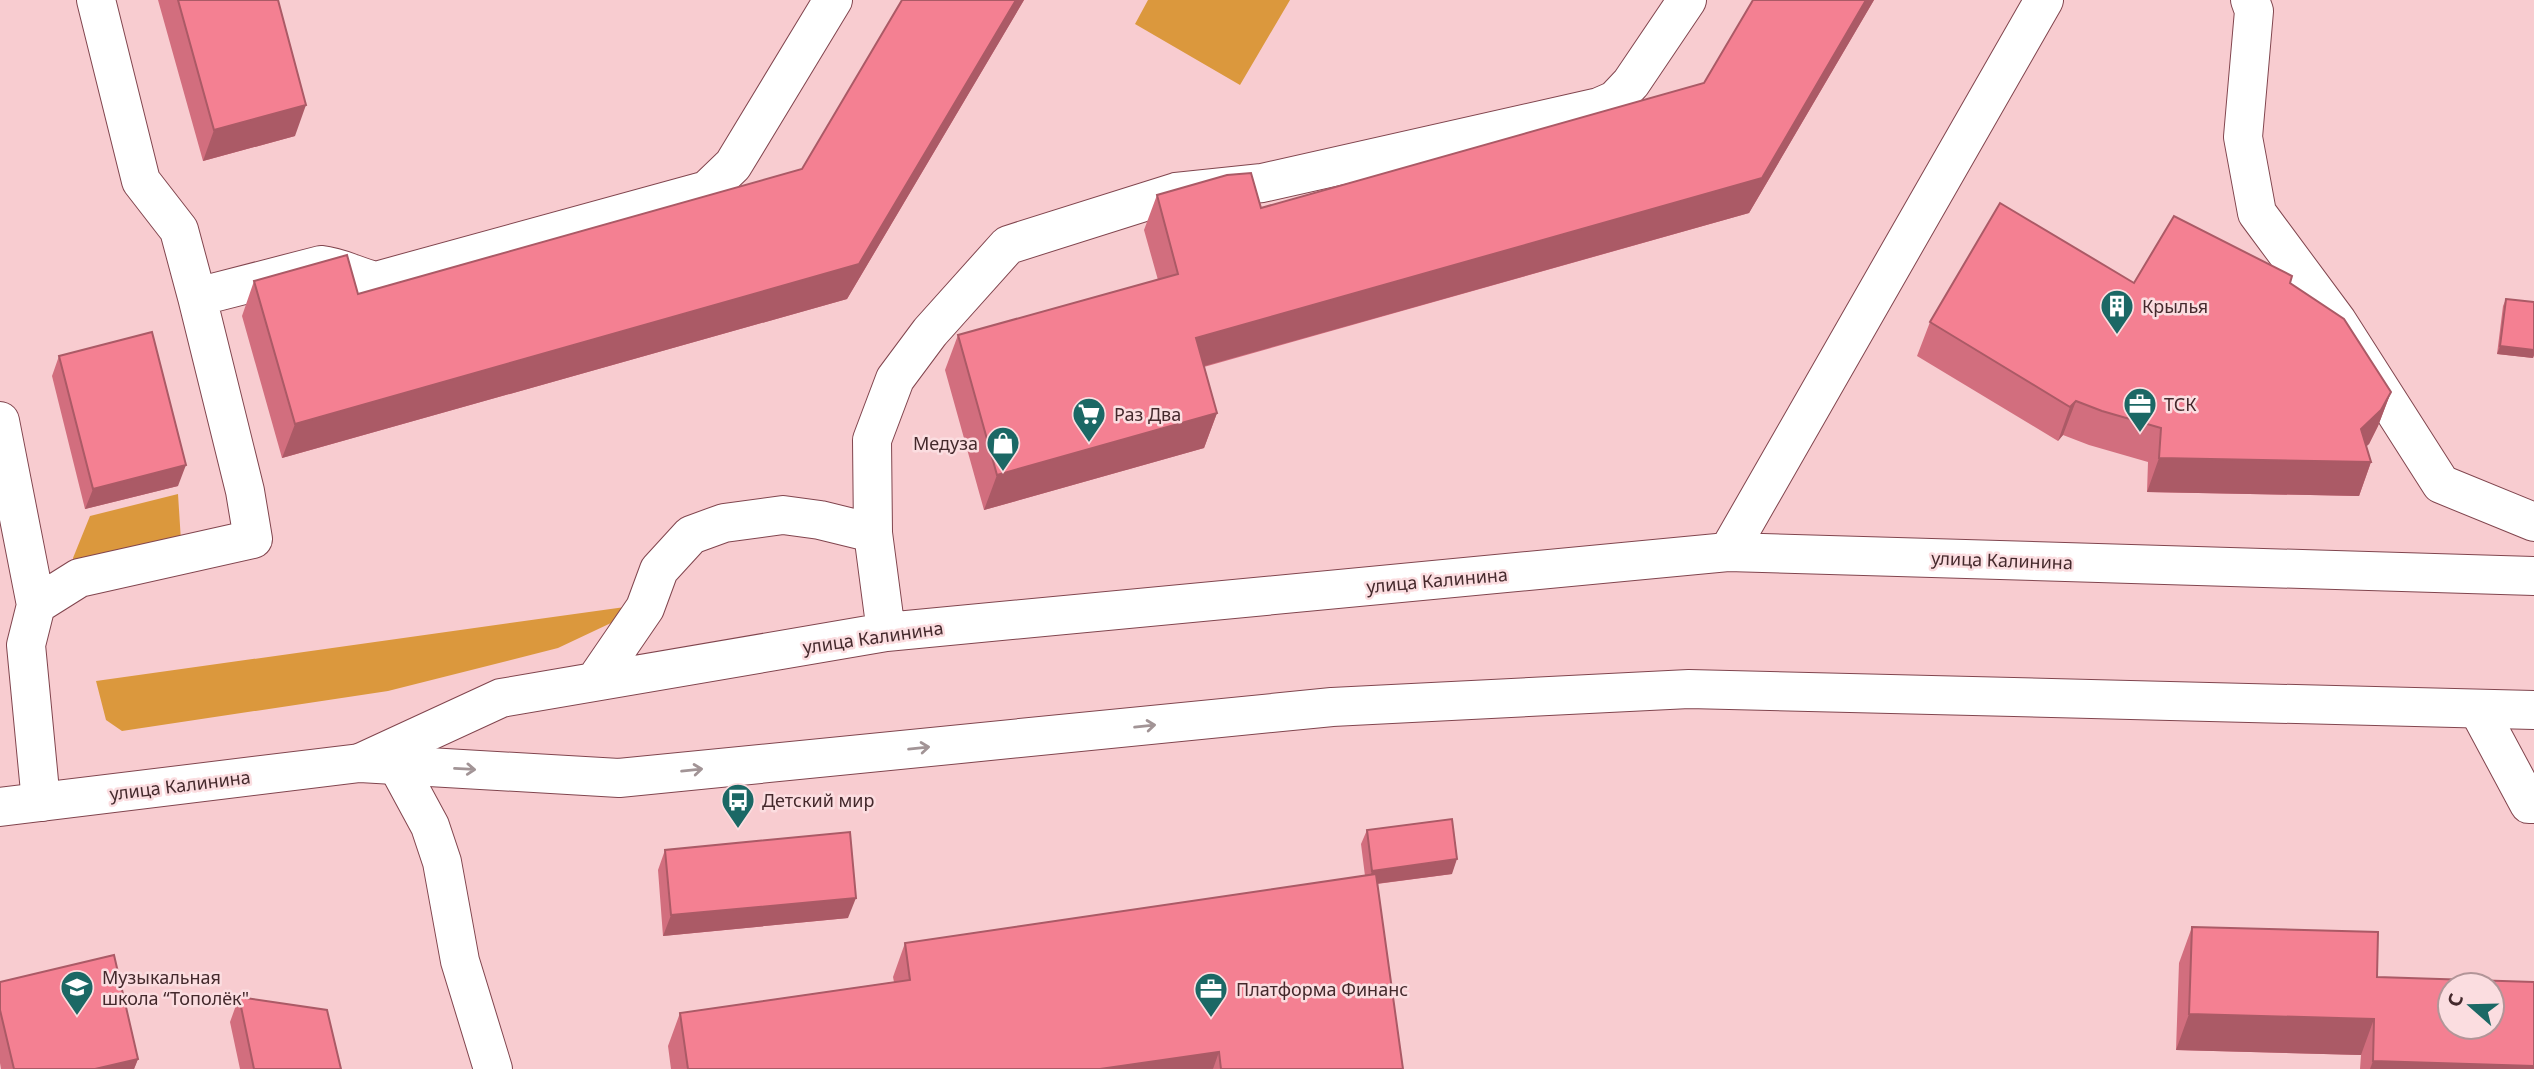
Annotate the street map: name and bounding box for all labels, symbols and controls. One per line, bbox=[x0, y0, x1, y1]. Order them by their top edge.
building icon: Крылья bbox=[2098, 287, 2136, 336]
place label: Крылья bbox=[2142, 294, 2208, 318]
office icon: ТСК bbox=[2121, 385, 2159, 434]
place label: ТСК bbox=[2164, 392, 2197, 416]
supermarket icon: Раз Два bbox=[1070, 395, 1108, 444]
place label: Раз Два bbox=[1114, 402, 1181, 426]
shop icon: Медуза bbox=[984, 424, 1022, 473]
place label: Медуза bbox=[913, 431, 978, 455]
street label: улица Калинина bbox=[1931, 546, 2073, 574]
street label: улица Калинина bbox=[1365, 562, 1509, 598]
street label: улица Калинина bbox=[801, 615, 945, 659]
one-way arrow bbox=[1133, 719, 1156, 732]
one-way arrow bbox=[907, 741, 929, 754]
one-way arrow bbox=[454, 763, 476, 776]
one-way arrow bbox=[680, 763, 703, 776]
street label: улица Калинина bbox=[108, 764, 252, 806]
bus stop icon: Детский мир bbox=[719, 781, 757, 830]
place label: Детский мир bbox=[762, 788, 875, 812]
place label: Музыкальная школа “Тополёк" bbox=[102, 965, 249, 1010]
school or university icon: Музыкальная школа “Тополёк" bbox=[58, 968, 96, 1017]
office icon: Платформа Финанс bbox=[1192, 970, 1230, 1019]
north arrow bbox=[2436, 971, 2506, 1041]
place label: Платформа Финанс bbox=[1236, 977, 1408, 1001]
text: С bbox=[2441, 990, 2469, 1010]

